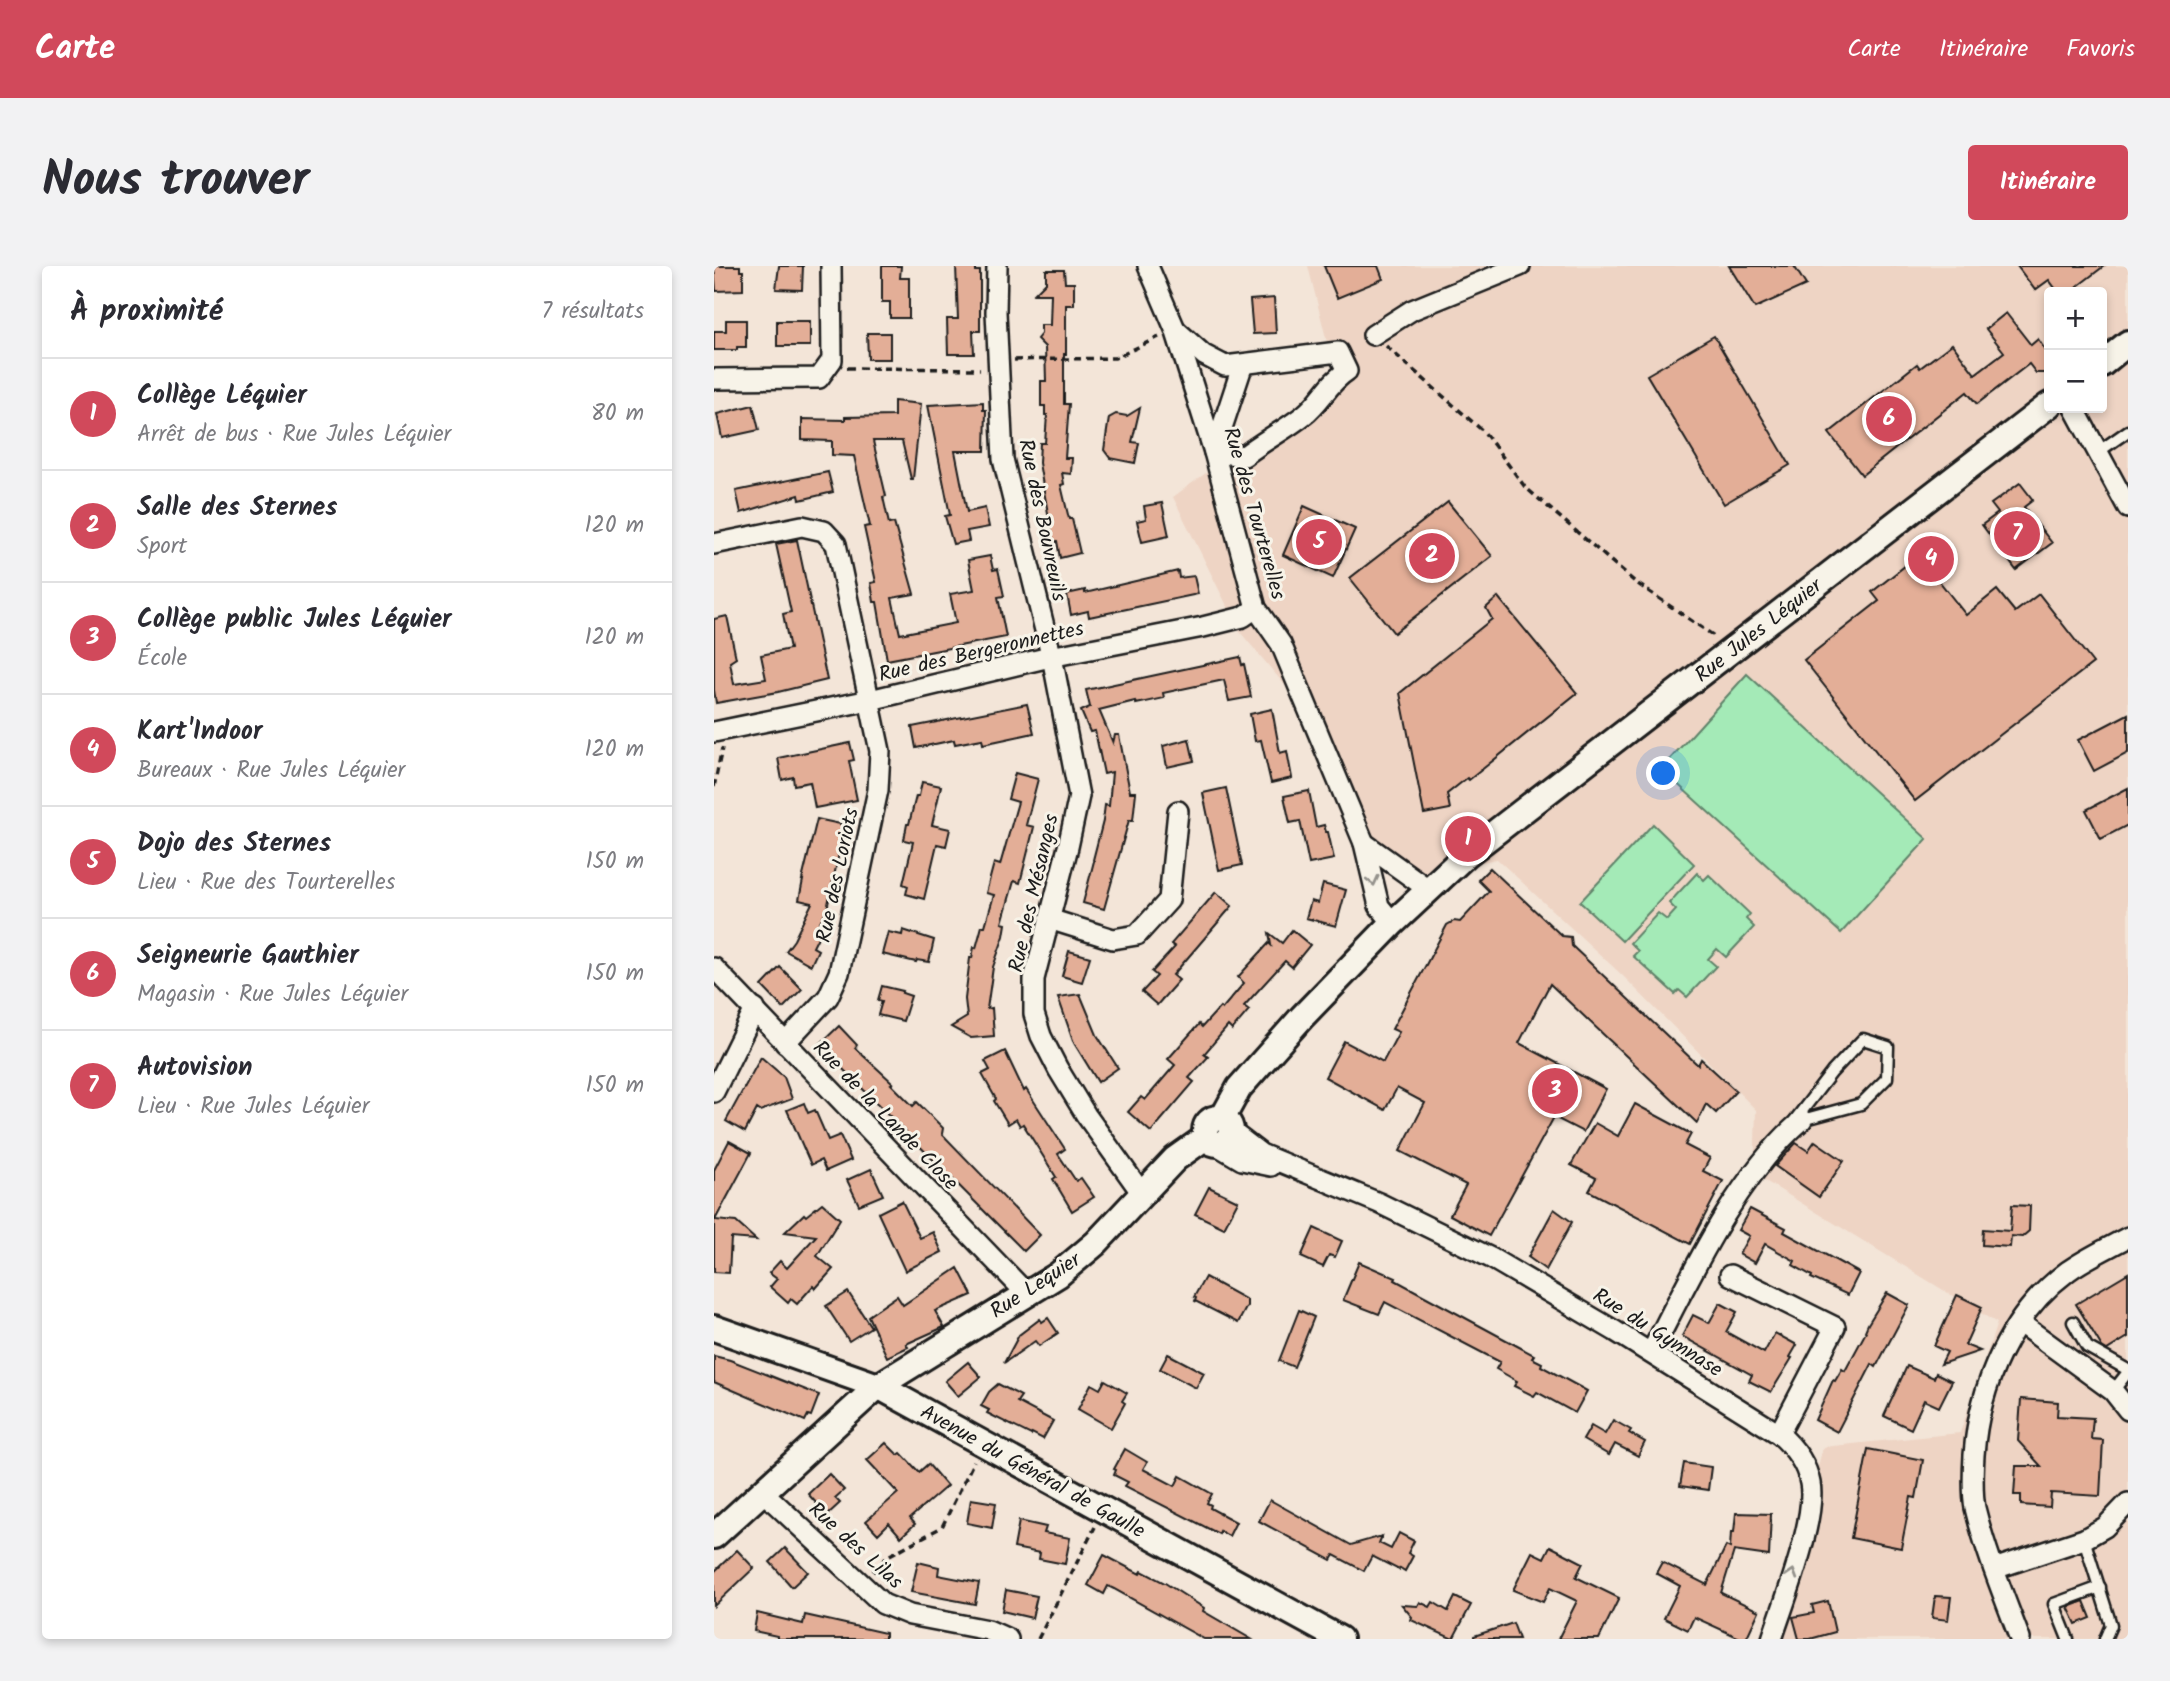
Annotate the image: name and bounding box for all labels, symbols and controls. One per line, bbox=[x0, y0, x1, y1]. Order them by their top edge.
text: Carte bbox=[35, 23, 115, 76]
text: Carte bbox=[1847, 30, 1901, 69]
text: Itinéraire bbox=[1939, 30, 2028, 69]
text: Favoris bbox=[2066, 30, 2135, 69]
text: Nous trouver bbox=[42, 143, 309, 221]
button: Itinéraire bbox=[1968, 145, 2128, 220]
map controls bbox=[2044, 287, 2107, 413]
button: + bbox=[2044, 287, 2107, 350]
text: À proximité bbox=[70, 288, 223, 336]
text: 7 résultats bbox=[542, 294, 644, 330]
button: − bbox=[2044, 350, 2107, 413]
text: Collège Léquier bbox=[137, 375, 307, 417]
pin: 6 bbox=[1866, 393, 1912, 445]
text: 1 bbox=[90, 396, 96, 432]
text: 80 m bbox=[591, 396, 644, 432]
text: Arrêt de bus · Rue Jules Léquier bbox=[137, 417, 451, 453]
street label: Rue des Tourterelles bbox=[1213, 423, 1294, 604]
street label: Rue des Bouvreuils bbox=[1008, 436, 1075, 604]
text: Salle des Sternes bbox=[137, 487, 337, 529]
text: 2 bbox=[86, 508, 100, 544]
text: 120 m bbox=[584, 508, 644, 544]
pin: 7 bbox=[1994, 508, 2040, 560]
pin: 5 bbox=[1296, 516, 1342, 568]
text: Sport bbox=[137, 529, 187, 565]
pin: 2 bbox=[1409, 530, 1455, 582]
pin: 4 bbox=[1908, 533, 1954, 585]
street label: Rue Jules Léquier bbox=[1688, 570, 1831, 692]
text: Collège public Jules Léquier bbox=[137, 599, 452, 641]
street label: Rue des Bergeronnettes bbox=[875, 613, 1087, 692]
text: 3 bbox=[87, 620, 99, 656]
text: 120 m bbox=[584, 620, 644, 656]
text: École bbox=[137, 641, 187, 677]
text: Kart'Indoor bbox=[137, 711, 262, 753]
text: 4 bbox=[87, 732, 99, 768]
text: 120 m bbox=[584, 732, 644, 768]
text: Bureaux · Rue Jules Léquier bbox=[137, 753, 405, 789]
your location bbox=[1646, 756, 1680, 790]
street label: Rue des Loriots bbox=[808, 805, 869, 946]
street label: Rue des Mésanges bbox=[1000, 811, 1069, 976]
pin: 1 bbox=[1445, 813, 1491, 865]
text: Dojo des Sternes bbox=[137, 823, 331, 865]
text: 5 bbox=[87, 844, 99, 880]
text: 150 m bbox=[585, 844, 644, 880]
text: Lieu · Rue des Tourterelles bbox=[137, 865, 395, 901]
one-way arrow bbox=[1365, 875, 1379, 887]
text: Seigneurie Gauthier bbox=[137, 935, 359, 977]
text: 6 bbox=[87, 956, 99, 992]
text: 150 m bbox=[585, 956, 644, 992]
text: Magasin · Rue Jules Léquier bbox=[137, 977, 408, 1013]
street label: Rue de la Lande Close bbox=[804, 1033, 966, 1199]
text: Autovision bbox=[137, 1047, 253, 1089]
pin: 3 bbox=[1532, 1065, 1578, 1117]
text: 7 bbox=[88, 1068, 98, 1104]
text: 150 m bbox=[585, 1068, 644, 1104]
text: Lieu · Rue Jules Léquier bbox=[137, 1089, 369, 1125]
street label: Rue Lequier bbox=[984, 1244, 1089, 1328]
street label: Rue du Gymnase bbox=[1586, 1280, 1729, 1387]
street label: Avenue du Général de Gaulle bbox=[914, 1397, 1151, 1548]
street label: Rue des Lilas bbox=[800, 1494, 910, 1598]
one-way arrow bbox=[1784, 1568, 1799, 1580]

